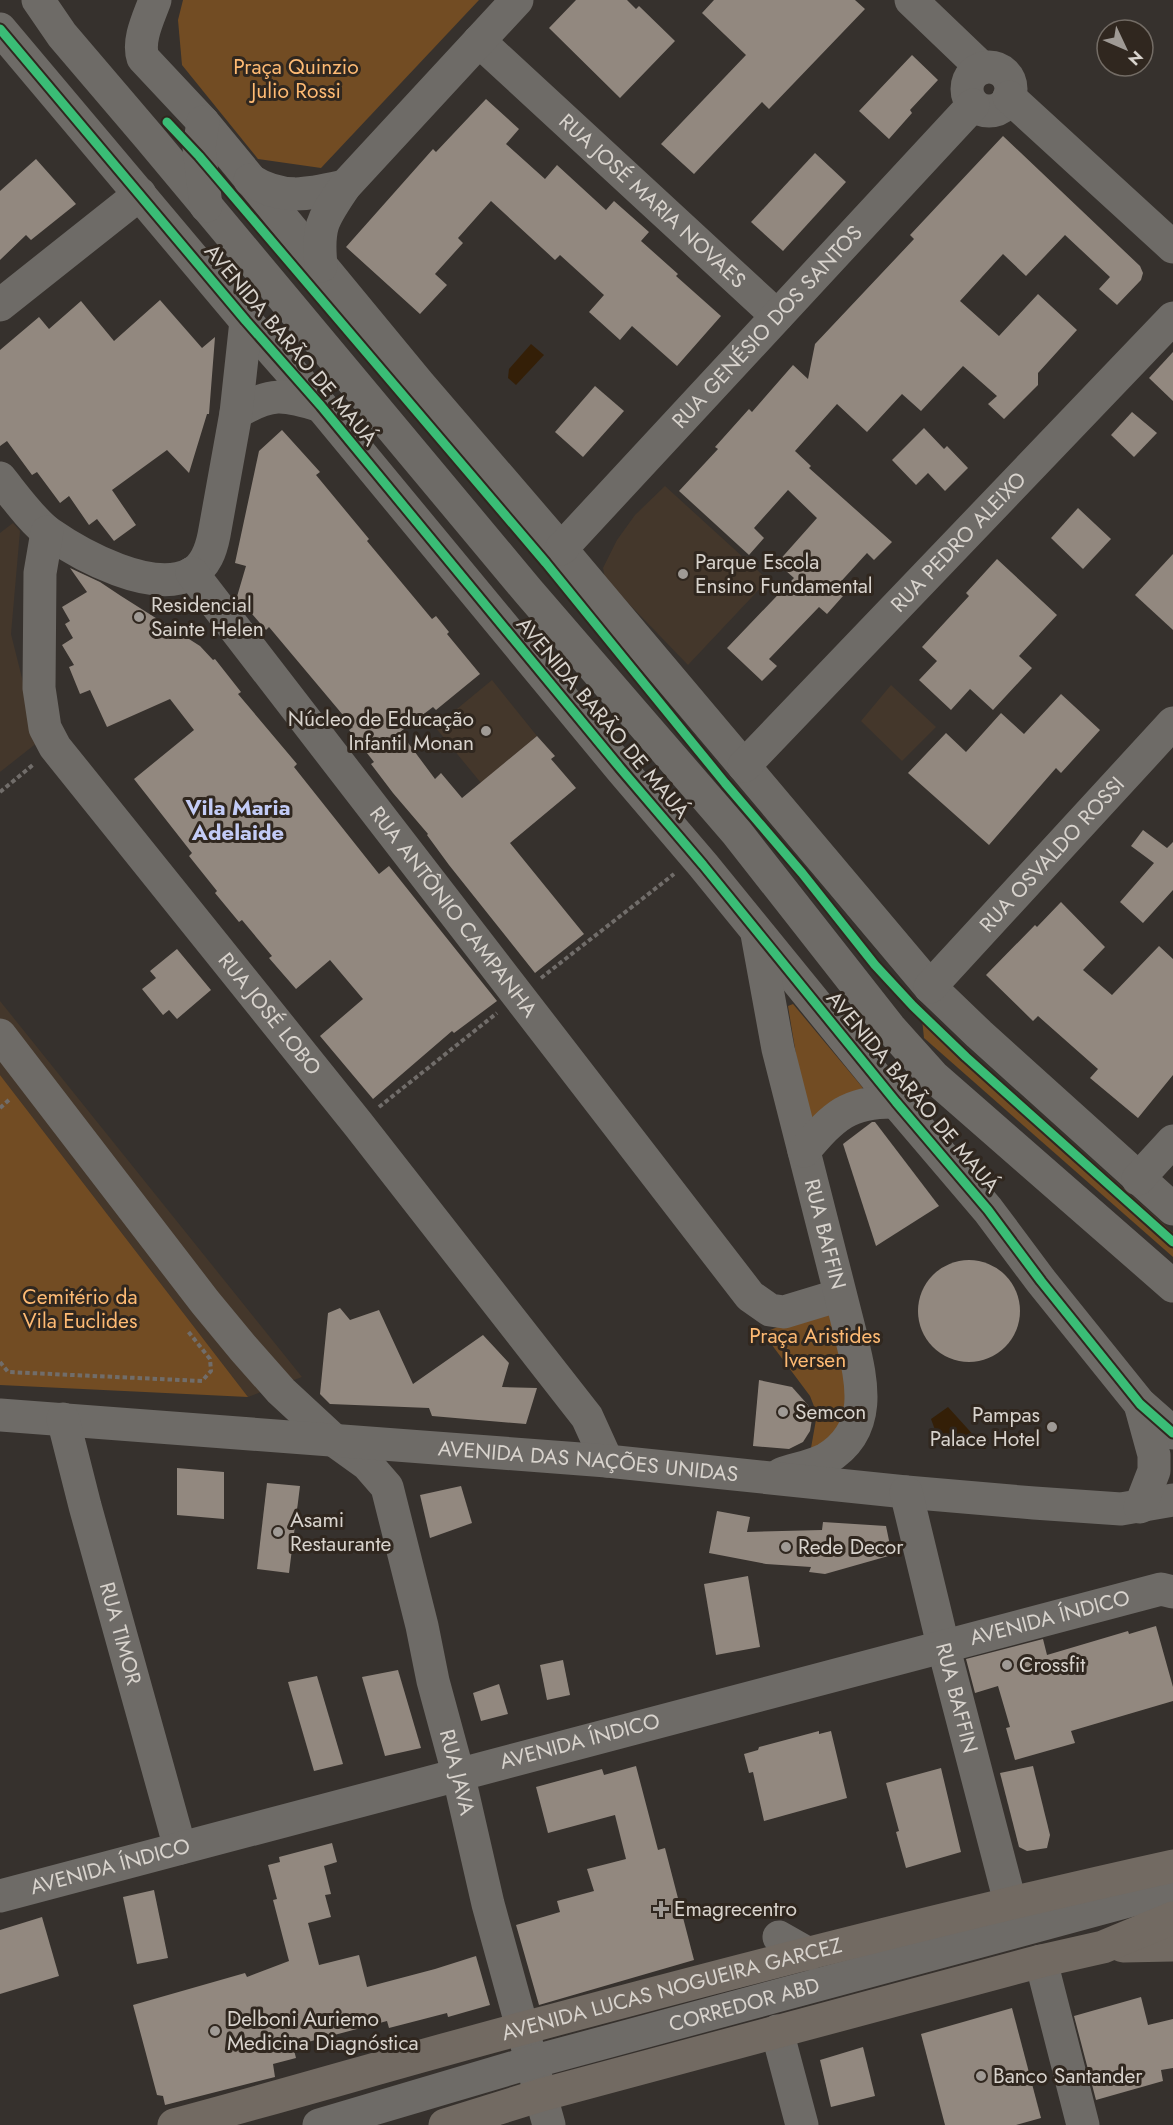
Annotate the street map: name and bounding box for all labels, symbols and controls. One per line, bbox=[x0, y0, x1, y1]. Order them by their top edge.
north arrow bbox=[1095, 18, 1155, 78]
text: N bbox=[1123, 46, 1148, 71]
park label: Praça Quinzio Julio Rossi bbox=[233, 52, 359, 106]
street label: RUA JOSÉ MARIA NOVAES bbox=[552, 107, 753, 295]
street label: RUA GENÉSIO DOS SANTOS bbox=[665, 219, 869, 435]
street label: AVENIDA BARÃO DE MAUÁ bbox=[197, 237, 385, 453]
street label: RUA PEDRO ALEIXO bbox=[884, 465, 1033, 619]
place label: Parque Escola Ensino Fundamental bbox=[695, 547, 873, 601]
marker: Parque Escola Ensino Fundamental bbox=[676, 567, 690, 581]
place label: Residencial Sainte Helen bbox=[151, 590, 264, 644]
marker: Residencial Sainte Helen bbox=[132, 610, 146, 624]
street label: AVENIDA BARÃO DE MAUÁ bbox=[509, 610, 697, 826]
place label: Núcleo de Educação Infantil Monan bbox=[288, 704, 474, 758]
marker: Núcleo de Educação Infantil Monan bbox=[479, 724, 493, 738]
street label: RUA OSVALDO ROSSI bbox=[972, 770, 1131, 939]
district label: Vila Maria Adelaide bbox=[184, 791, 291, 848]
street label: RUA ANTÔNIO CAMPANHA bbox=[363, 800, 545, 1024]
street label: RUA JOSÉ LOBO bbox=[211, 946, 328, 1082]
street label: AVENIDA BARÃO DE MAUÁ bbox=[819, 984, 1007, 1200]
street label: RUA BAFFIN bbox=[797, 1176, 854, 1293]
park label: Cemitério da Vila Euclides bbox=[22, 1282, 138, 1336]
park label: Praça Aristides Iversen bbox=[749, 1321, 881, 1375]
place label: Semcon bbox=[795, 1397, 866, 1427]
place label: Pampas Palace Hotel bbox=[930, 1400, 1040, 1454]
marker: Semcon bbox=[776, 1405, 790, 1419]
marker: Pampas Palace Hotel bbox=[1045, 1420, 1059, 1434]
street label: AVENIDA DAS NAÇÕES UNIDAS bbox=[437, 1433, 740, 1490]
place label: Asami Restaurante bbox=[290, 1505, 392, 1559]
marker: Asami Restaurante bbox=[271, 1525, 285, 1539]
place label: Rede Decor bbox=[798, 1532, 904, 1562]
marker: Rede Decor bbox=[779, 1540, 793, 1554]
street label: RUA TIMOR bbox=[92, 1579, 149, 1688]
street label: AVENIDA ÍNDICO bbox=[966, 1583, 1133, 1653]
street label: RUA BAFFIN bbox=[928, 1639, 986, 1756]
place label: Crossfit bbox=[1019, 1650, 1085, 1680]
marker: Crossfit bbox=[1000, 1658, 1014, 1672]
street label: AVENIDA ÍNDICO bbox=[496, 1706, 663, 1777]
street label: RUA JAVA bbox=[432, 1726, 482, 1818]
street label: AVENIDA ÍNDICO bbox=[27, 1831, 193, 1902]
place label: Emagrecentro bbox=[674, 1894, 797, 1924]
marker: Emagrecentro bbox=[652, 1900, 670, 1918]
street label: AVENIDA LUCAS NOGUEIRA GARCEZ bbox=[498, 1930, 846, 2048]
street label: CORREDOR ABD bbox=[666, 1970, 823, 2039]
place label: Delboni Auriemo Medicina Diagnóstica bbox=[227, 2004, 419, 2058]
marker: Delboni Auriemo Medicina Diagnóstica bbox=[208, 2024, 222, 2038]
place label: Banco Santander bbox=[993, 2061, 1143, 2091]
marker: Banco Santander bbox=[974, 2069, 988, 2083]

